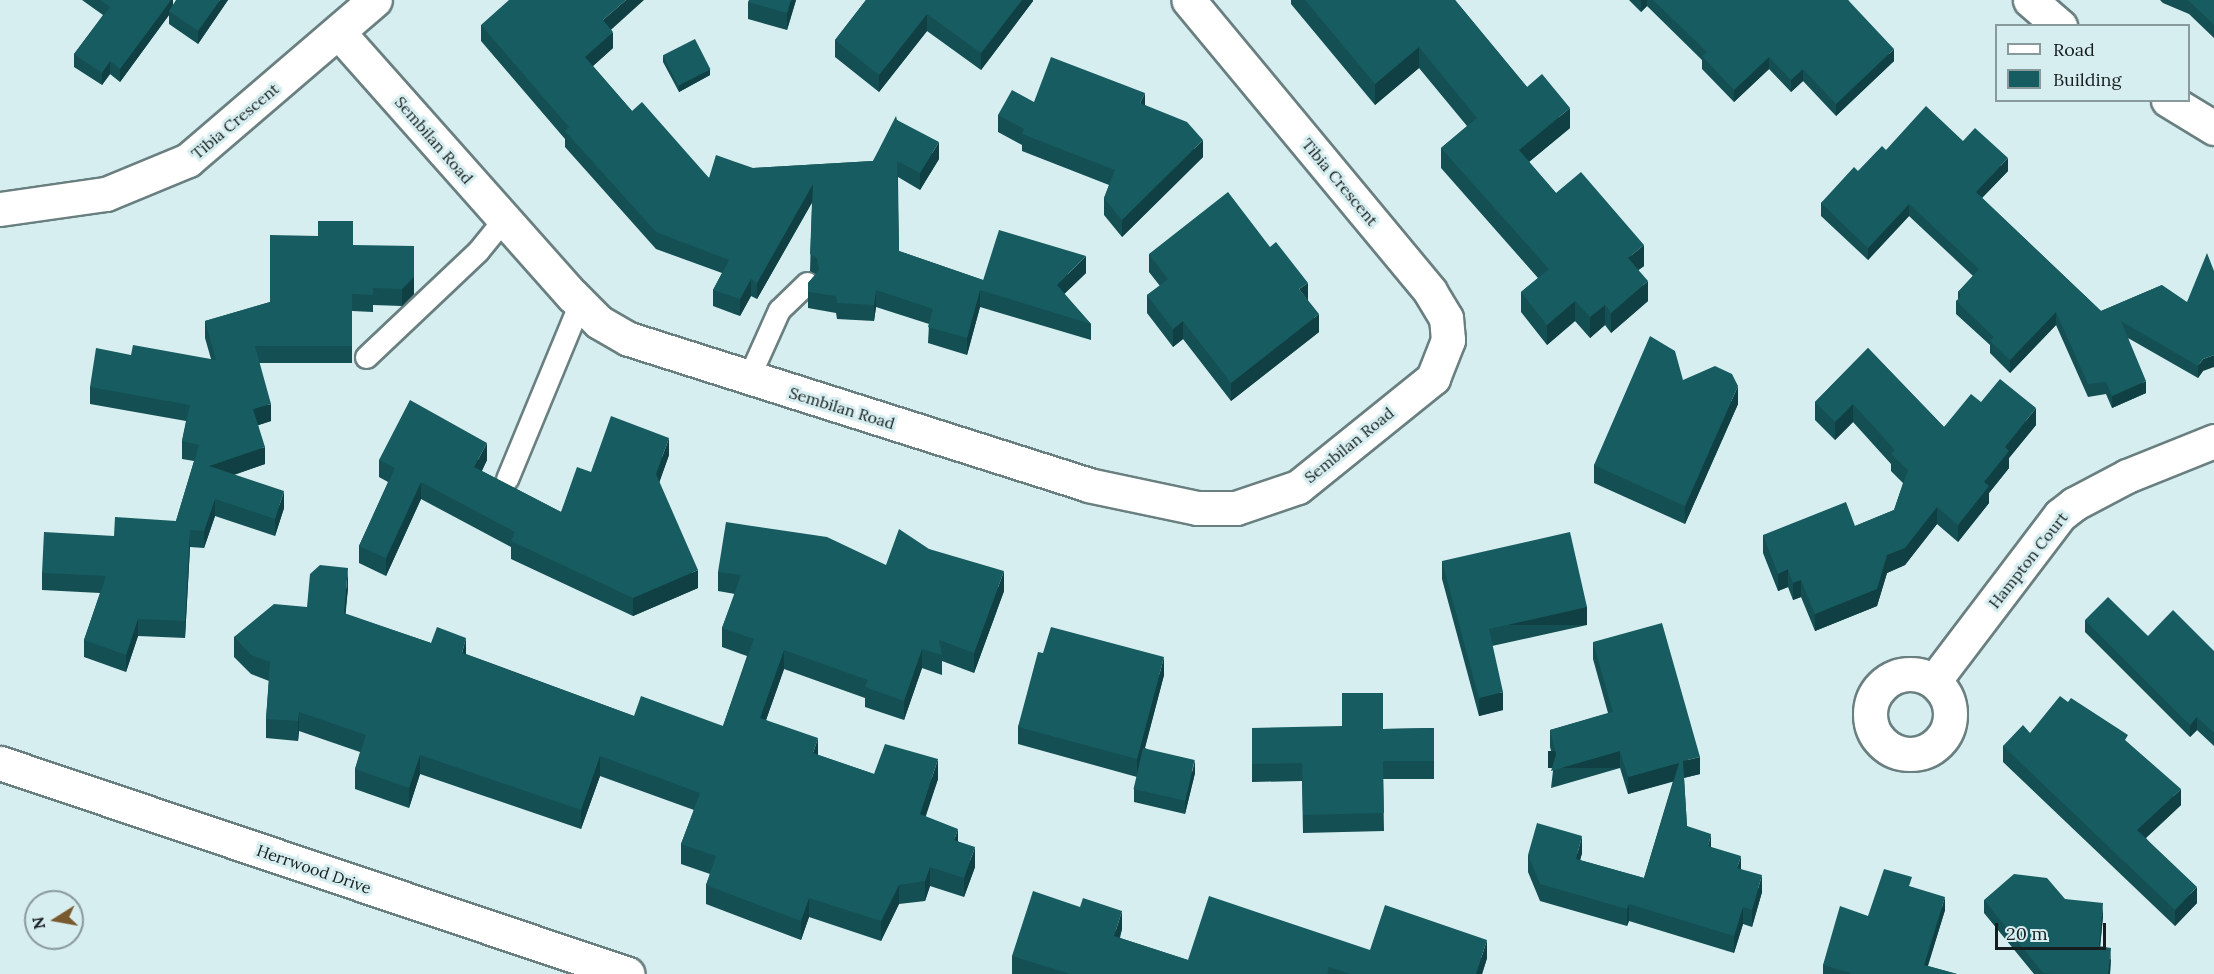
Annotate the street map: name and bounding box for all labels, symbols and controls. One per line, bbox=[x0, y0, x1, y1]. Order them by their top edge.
legend bbox=[1995, 24, 2190, 102]
text: Road bbox=[2053, 38, 2095, 61]
text: Building bbox=[2053, 68, 2121, 91]
street label: Tibia Crescent bbox=[187, 79, 283, 163]
street label: Sembilan Road bbox=[391, 92, 477, 188]
street label: Tibia Crescent bbox=[1298, 134, 1382, 230]
street label: Sembilan Road bbox=[787, 383, 897, 433]
street label: Sembilan Road bbox=[1300, 403, 1398, 487]
street label: Hampton Court bbox=[1984, 508, 2072, 612]
street label: Herrwood Drive bbox=[254, 840, 374, 898]
north arrow bbox=[24, 890, 84, 950]
scale bar bbox=[1998, 911, 2109, 949]
text: N bbox=[27, 915, 49, 931]
text: 20 m bbox=[2006, 922, 2048, 945]

